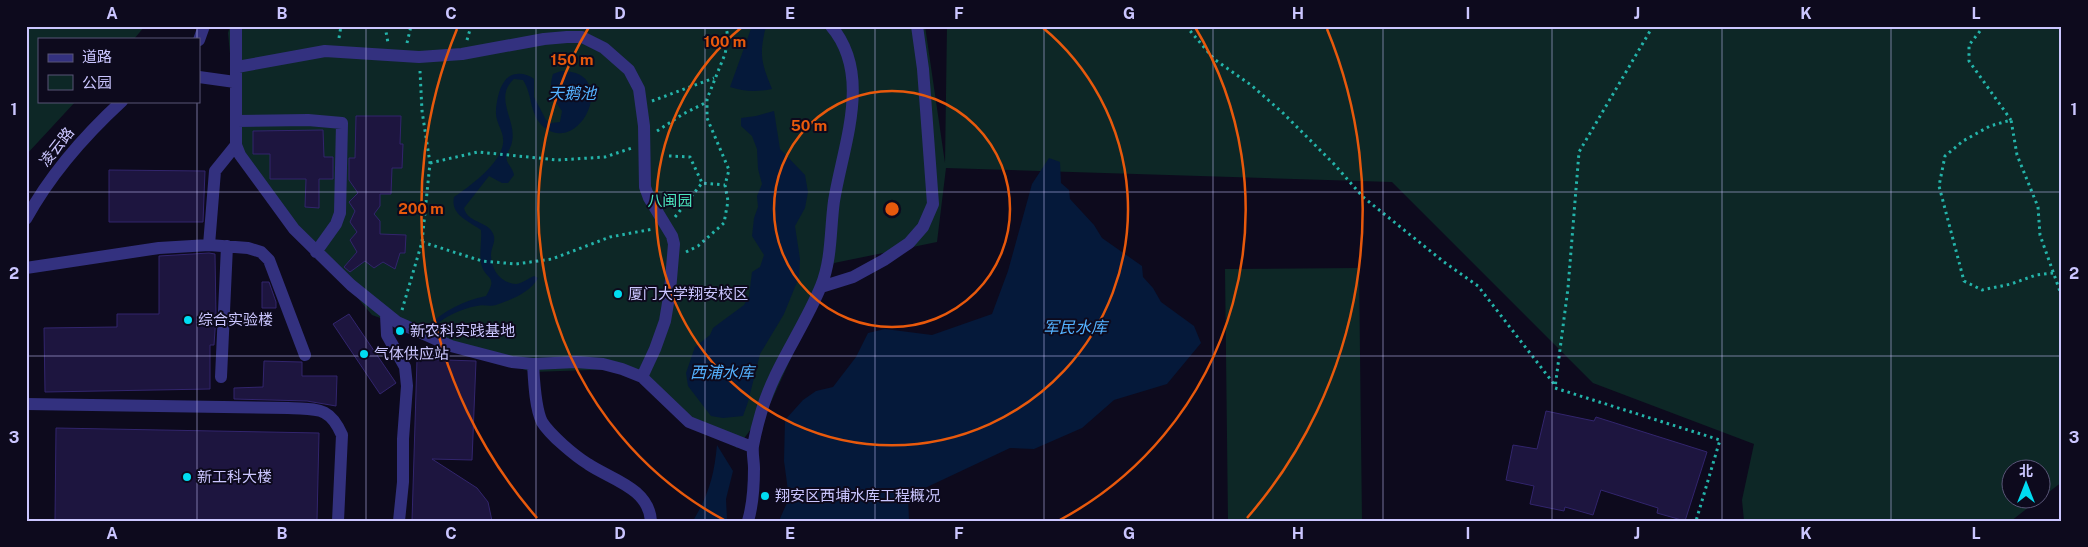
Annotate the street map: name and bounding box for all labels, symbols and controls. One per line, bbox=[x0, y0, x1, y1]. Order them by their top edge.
text: A bbox=[106, 4, 118, 23]
text: B bbox=[277, 4, 288, 23]
text: C bbox=[445, 4, 457, 23]
text: D bbox=[614, 4, 626, 23]
text: E bbox=[785, 4, 795, 23]
text: F bbox=[954, 4, 964, 23]
text: G bbox=[1123, 4, 1135, 23]
text: H bbox=[1292, 4, 1304, 23]
text: I bbox=[1466, 4, 1470, 23]
text: J bbox=[1634, 4, 1640, 23]
text: K bbox=[1800, 4, 1812, 23]
text: L bbox=[1971, 4, 1981, 23]
text: 100 m bbox=[704, 33, 746, 50]
legend bbox=[38, 38, 200, 102]
text: 道路 bbox=[82, 48, 112, 65]
text: 150 m bbox=[550, 51, 594, 68]
text: 公园 bbox=[82, 74, 112, 91]
water label: 天鹅池 bbox=[548, 84, 598, 103]
text: 1 bbox=[11, 100, 17, 119]
text: 1 bbox=[2071, 100, 2077, 119]
text: 50 m bbox=[791, 117, 827, 134]
street label: 凌云路 bbox=[36, 124, 77, 170]
park label: 八闽园 bbox=[647, 192, 693, 209]
text: 200 m bbox=[398, 200, 444, 217]
centre of rings bbox=[883, 200, 901, 218]
text: 2 bbox=[9, 264, 19, 283]
text: 2 bbox=[2069, 264, 2079, 283]
place label: 厦门大学翔安校区 bbox=[628, 285, 748, 302]
marker: 厦门大学翔安校区 bbox=[612, 288, 624, 300]
place label: 综合实验楼 bbox=[198, 311, 273, 328]
marker: 综合实验楼 bbox=[182, 314, 194, 326]
water label: 军民水库 bbox=[1043, 318, 1110, 337]
place label: 新农科实践基地 bbox=[410, 322, 515, 339]
marker: 新农科实践基地 bbox=[394, 325, 406, 337]
place label: 气体供应站 bbox=[374, 345, 449, 362]
marker: 气体供应站 bbox=[358, 348, 370, 360]
water label: 西浦水库 bbox=[690, 363, 757, 382]
text: 3 bbox=[9, 428, 19, 447]
text: 3 bbox=[2069, 428, 2079, 447]
north arrow bbox=[2000, 460, 2050, 510]
text: 北 bbox=[2019, 463, 2033, 479]
place label: 新工科大楼 bbox=[197, 468, 272, 485]
marker: 新工科大楼 bbox=[181, 471, 193, 483]
place label: 翔安区西埔水库工程概况 bbox=[775, 487, 940, 504]
marker: 翔安区西埔水库工程概况 bbox=[759, 490, 771, 502]
text: A bbox=[106, 524, 118, 543]
text: B bbox=[277, 524, 288, 543]
text: C bbox=[445, 524, 457, 543]
text: D bbox=[614, 524, 626, 543]
text: E bbox=[785, 524, 795, 543]
text: F bbox=[954, 524, 964, 543]
text: G bbox=[1123, 524, 1135, 543]
text: H bbox=[1292, 524, 1304, 543]
text: I bbox=[1466, 524, 1470, 543]
text: J bbox=[1634, 524, 1640, 543]
text: K bbox=[1800, 524, 1812, 543]
text: L bbox=[1971, 524, 1981, 543]

